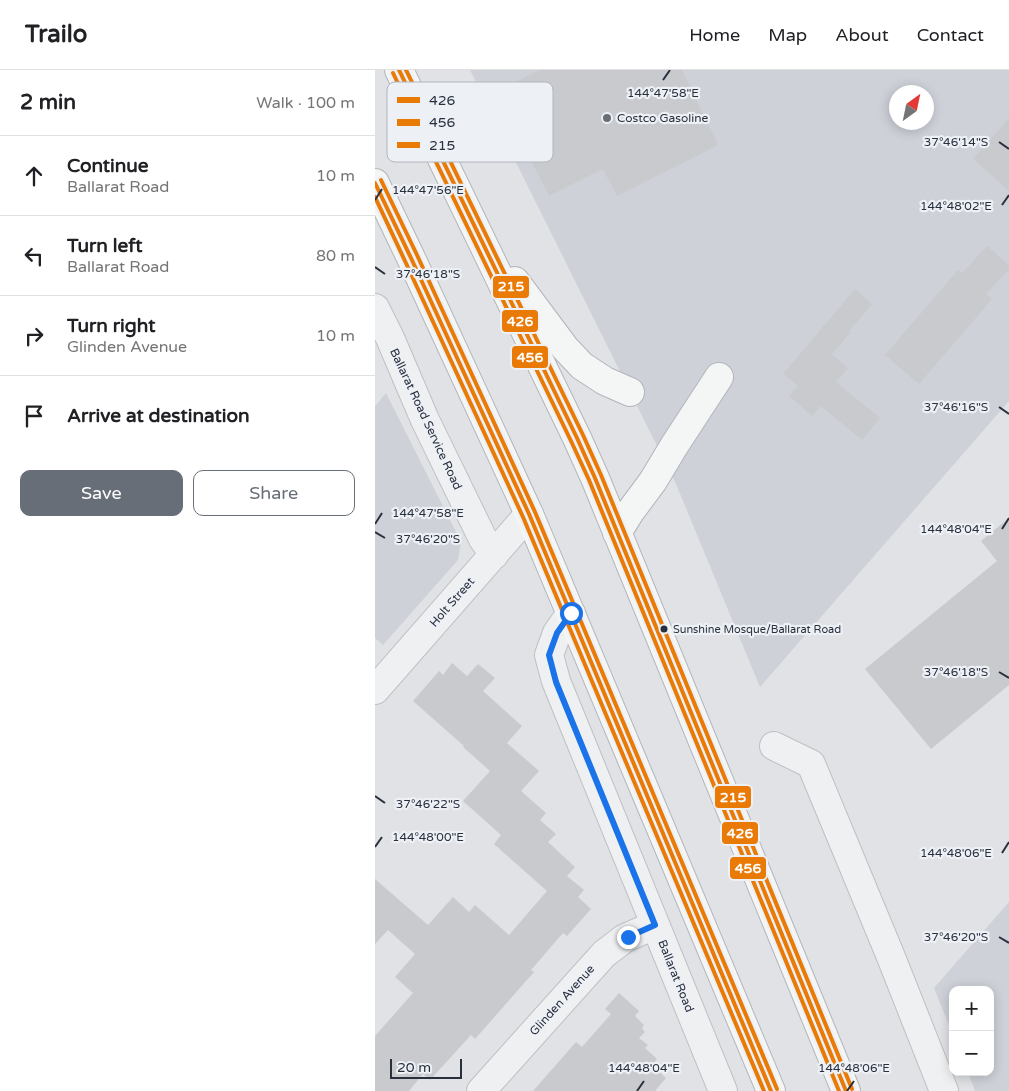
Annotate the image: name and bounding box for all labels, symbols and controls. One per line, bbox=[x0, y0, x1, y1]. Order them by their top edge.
text: Trailo bbox=[25, 20, 87, 49]
text: Home bbox=[689, 24, 740, 46]
text: Map bbox=[768, 24, 807, 46]
text: About bbox=[835, 24, 889, 46]
text: Contact bbox=[917, 24, 984, 46]
legend bbox=[387, 82, 553, 162]
north arrow bbox=[889, 85, 934, 130]
text: 144°47'58"E bbox=[627, 86, 699, 100]
text: 2 min bbox=[20, 90, 76, 115]
text: 426 bbox=[429, 92, 456, 109]
text: Walk · 100 m bbox=[256, 93, 355, 113]
place label: Costco Gasoline bbox=[617, 111, 709, 125]
marker: Costco Gasoline bbox=[601, 112, 613, 124]
text: 456 bbox=[429, 114, 456, 131]
text: 37°46'14"S bbox=[924, 135, 988, 149]
text: 215 bbox=[429, 137, 455, 154]
text: Continue bbox=[67, 155, 149, 177]
icon: ahead bbox=[20, 162, 48, 190]
text: 10 m bbox=[316, 166, 355, 186]
text: Ballarat Road bbox=[67, 177, 169, 197]
text: 144°47'56"E bbox=[392, 183, 464, 197]
text: 144°48'02"E bbox=[920, 199, 992, 213]
text: Turn left bbox=[67, 235, 143, 257]
icon: left bbox=[20, 242, 48, 270]
text: 80 m bbox=[316, 246, 355, 266]
text: Ballarat Road bbox=[67, 257, 169, 277]
text: 37°46'18"S bbox=[396, 267, 460, 281]
line badge: 215 bbox=[492, 275, 530, 299]
text: 215 bbox=[498, 278, 524, 295]
line badge: 426 bbox=[501, 309, 539, 333]
text: 426 bbox=[507, 313, 533, 330]
text: Turn right bbox=[67, 315, 155, 337]
icon: right bbox=[20, 322, 48, 350]
text: 10 m bbox=[316, 326, 355, 346]
text: Glinden Avenue bbox=[67, 337, 187, 357]
line badge: 456 bbox=[511, 345, 549, 369]
street label: Ballarat Road Service Road bbox=[387, 346, 465, 492]
text: 456 bbox=[517, 349, 543, 366]
text: 37°46'16"S bbox=[924, 400, 988, 414]
icon: arrive bbox=[20, 402, 48, 430]
text: Arrive at destination bbox=[67, 405, 250, 427]
button: Save bbox=[20, 470, 183, 516]
button: Share bbox=[193, 470, 355, 516]
text: 144°47'58"E bbox=[392, 506, 464, 520]
text: 144°48'04"E bbox=[920, 522, 992, 536]
text: 37°46'20"S bbox=[396, 532, 460, 546]
street label: Holt Street bbox=[427, 574, 478, 630]
route start bbox=[560, 602, 583, 625]
place label: Sunshine Mosque/Ballarat Road bbox=[673, 623, 841, 636]
marker: Sunshine Mosque/Ballarat Road bbox=[659, 624, 669, 634]
text: 37°46'18"S bbox=[924, 665, 988, 679]
line badge: 215 bbox=[714, 785, 752, 809]
text: 215 bbox=[720, 789, 746, 806]
text: 37°46'22"S bbox=[396, 797, 460, 811]
line badge: 426 bbox=[721, 821, 759, 845]
text: 426 bbox=[727, 825, 753, 842]
text: 144°48'00"E bbox=[392, 830, 464, 844]
text: 144°48'06"E bbox=[920, 846, 992, 860]
line badge: 456 bbox=[729, 856, 767, 880]
text: 456 bbox=[735, 860, 761, 877]
route end bbox=[617, 926, 640, 949]
text: 37°46'20"S bbox=[924, 930, 988, 944]
street label: Ballarat Road bbox=[655, 938, 697, 1014]
street label: Glinden Avenue bbox=[527, 962, 597, 1038]
map controls bbox=[949, 986, 994, 1076]
button: + bbox=[949, 986, 994, 1031]
button: − bbox=[949, 1031, 994, 1076]
scale bar bbox=[390, 1056, 463, 1079]
text: 20 m bbox=[397, 1059, 431, 1076]
text: 144°48'04"E bbox=[608, 1061, 680, 1075]
text: 144°48'06"E bbox=[818, 1061, 890, 1075]

